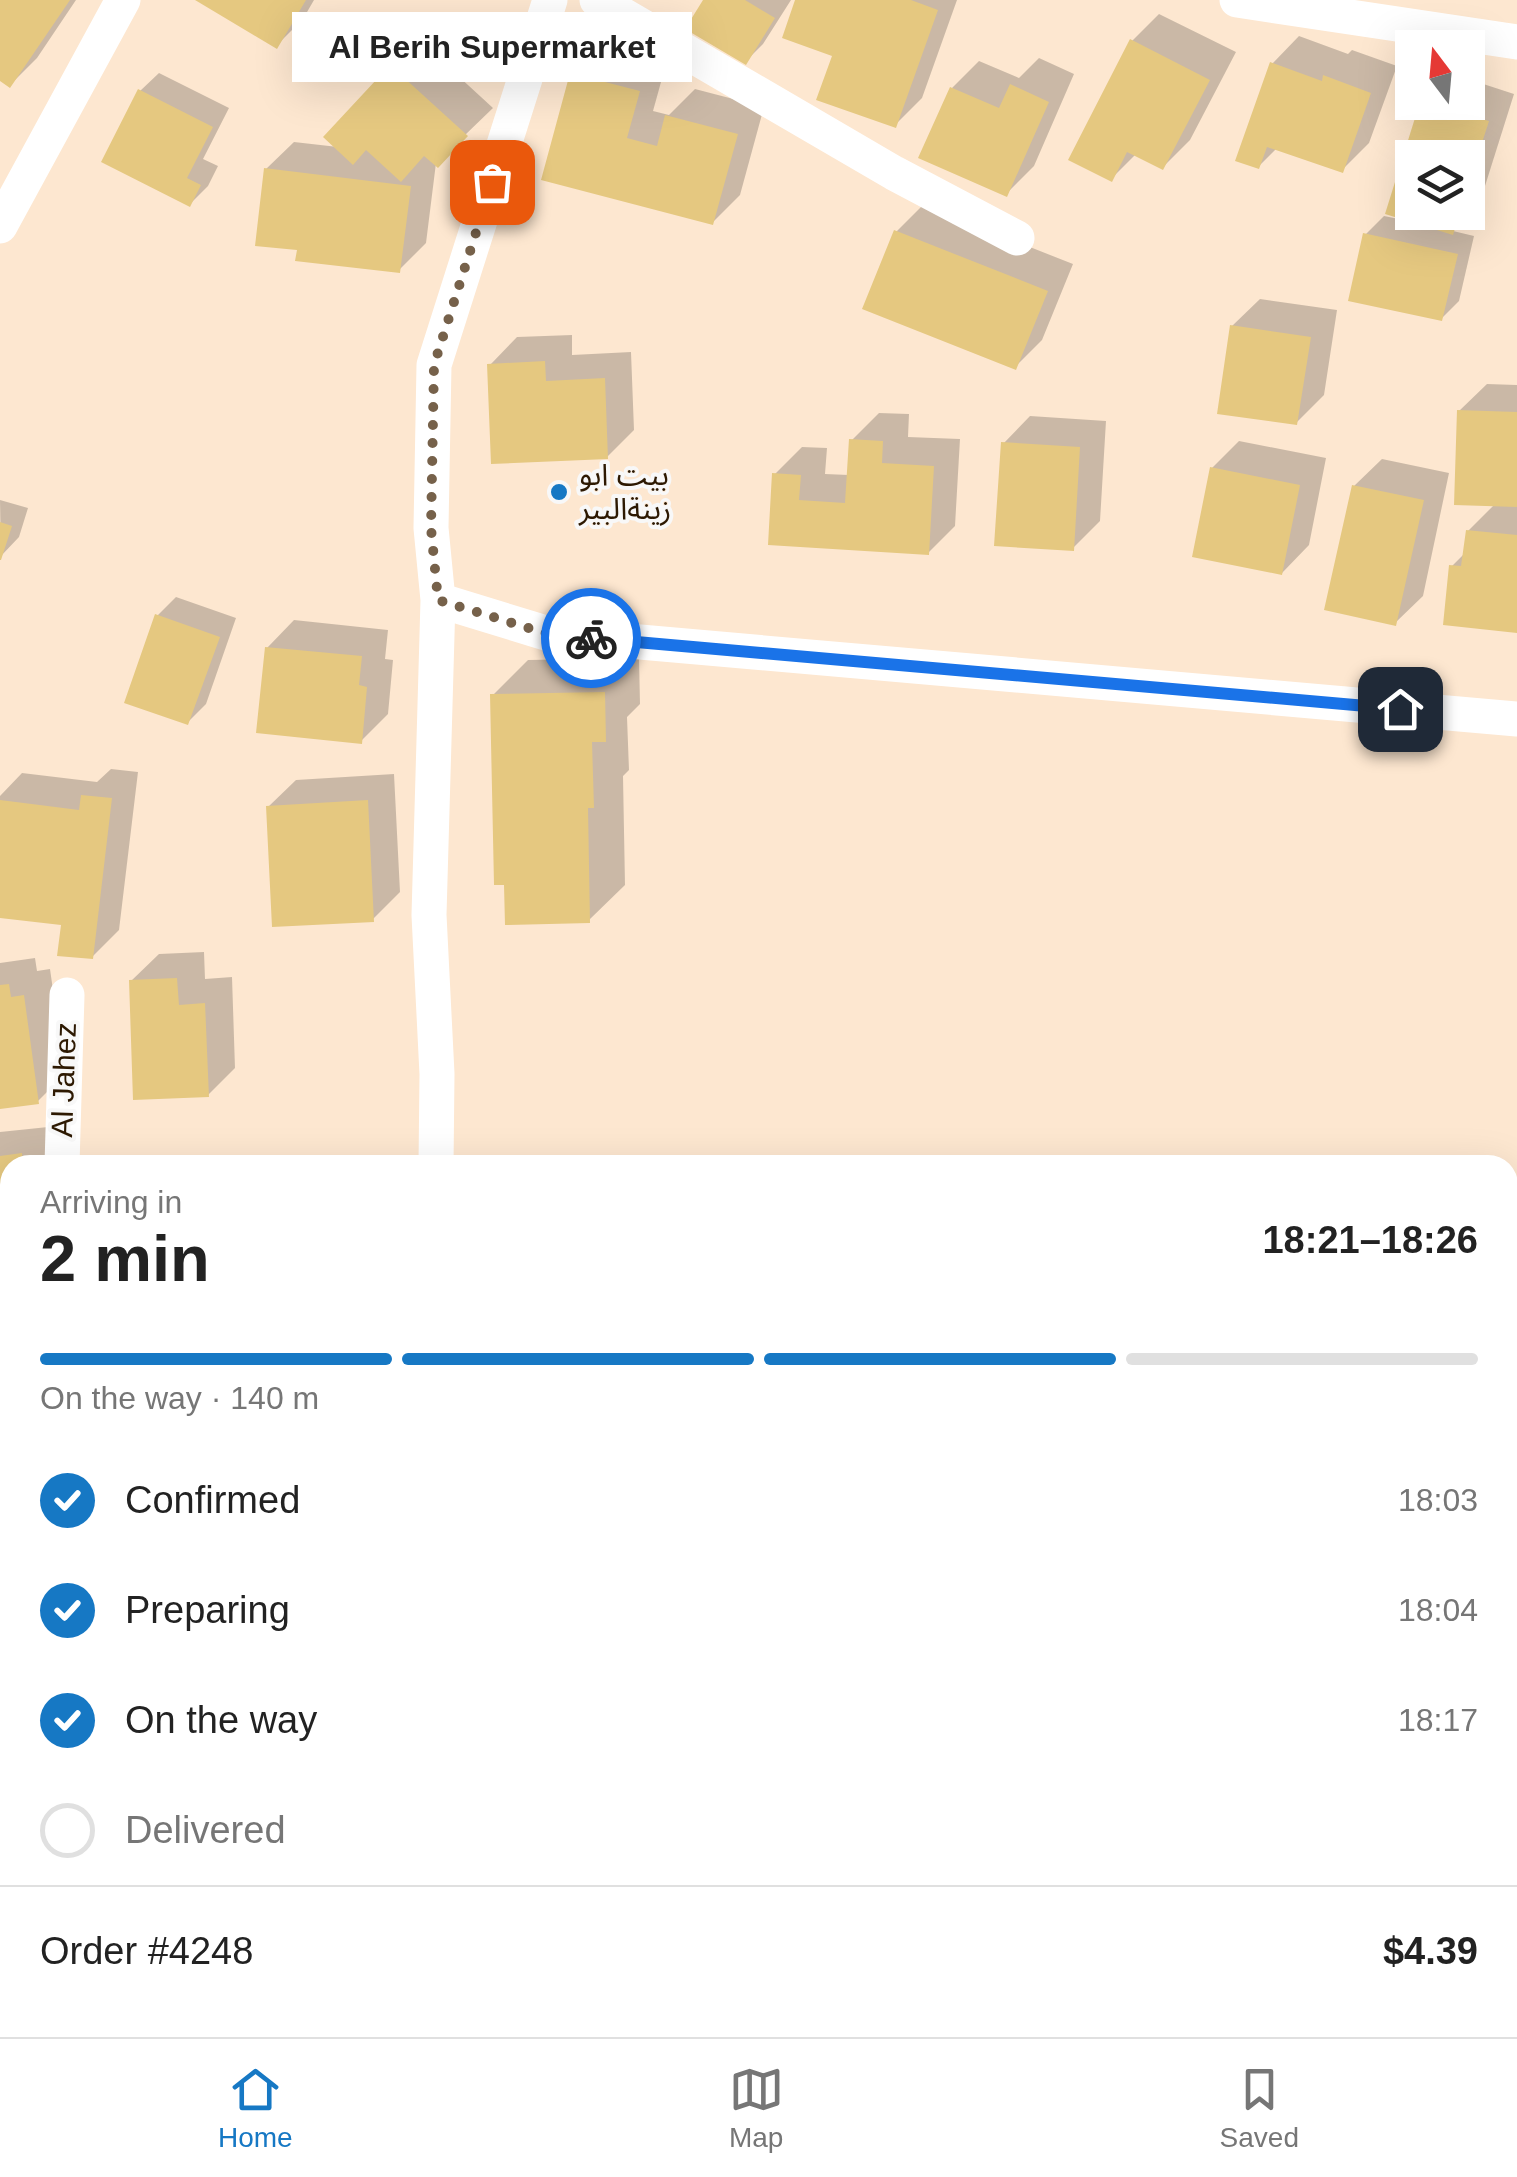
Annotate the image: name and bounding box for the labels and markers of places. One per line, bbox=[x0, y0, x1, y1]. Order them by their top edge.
callout: Al Berih Supermarket bbox=[292, 12, 692, 82]
pin bbox=[450, 140, 535, 225]
place label: بيت ابو زينةالبير bbox=[578, 458, 671, 526]
marker: بيت ابو زينةالبير bbox=[548, 481, 570, 503]
pin bbox=[1358, 667, 1443, 752]

